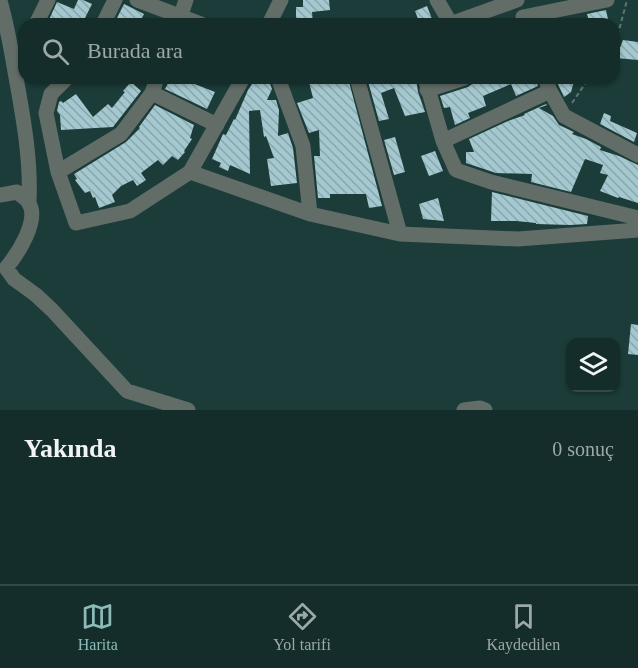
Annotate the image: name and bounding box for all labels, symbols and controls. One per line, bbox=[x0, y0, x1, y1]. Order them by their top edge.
search box bbox=[18, 18, 620, 84]
icon: search bbox=[39, 35, 72, 68]
text: Burada ara bbox=[87, 38, 183, 63]
map controls bbox=[566, 338, 620, 392]
button: layers bbox=[566, 338, 620, 392]
text: Yakında bbox=[24, 434, 117, 463]
text: 0 sonuç bbox=[552, 438, 614, 460]
tab: Harita bbox=[78, 600, 118, 654]
tab: Yol tarifi bbox=[273, 600, 331, 654]
tab: Kaydedilen bbox=[486, 600, 560, 654]

